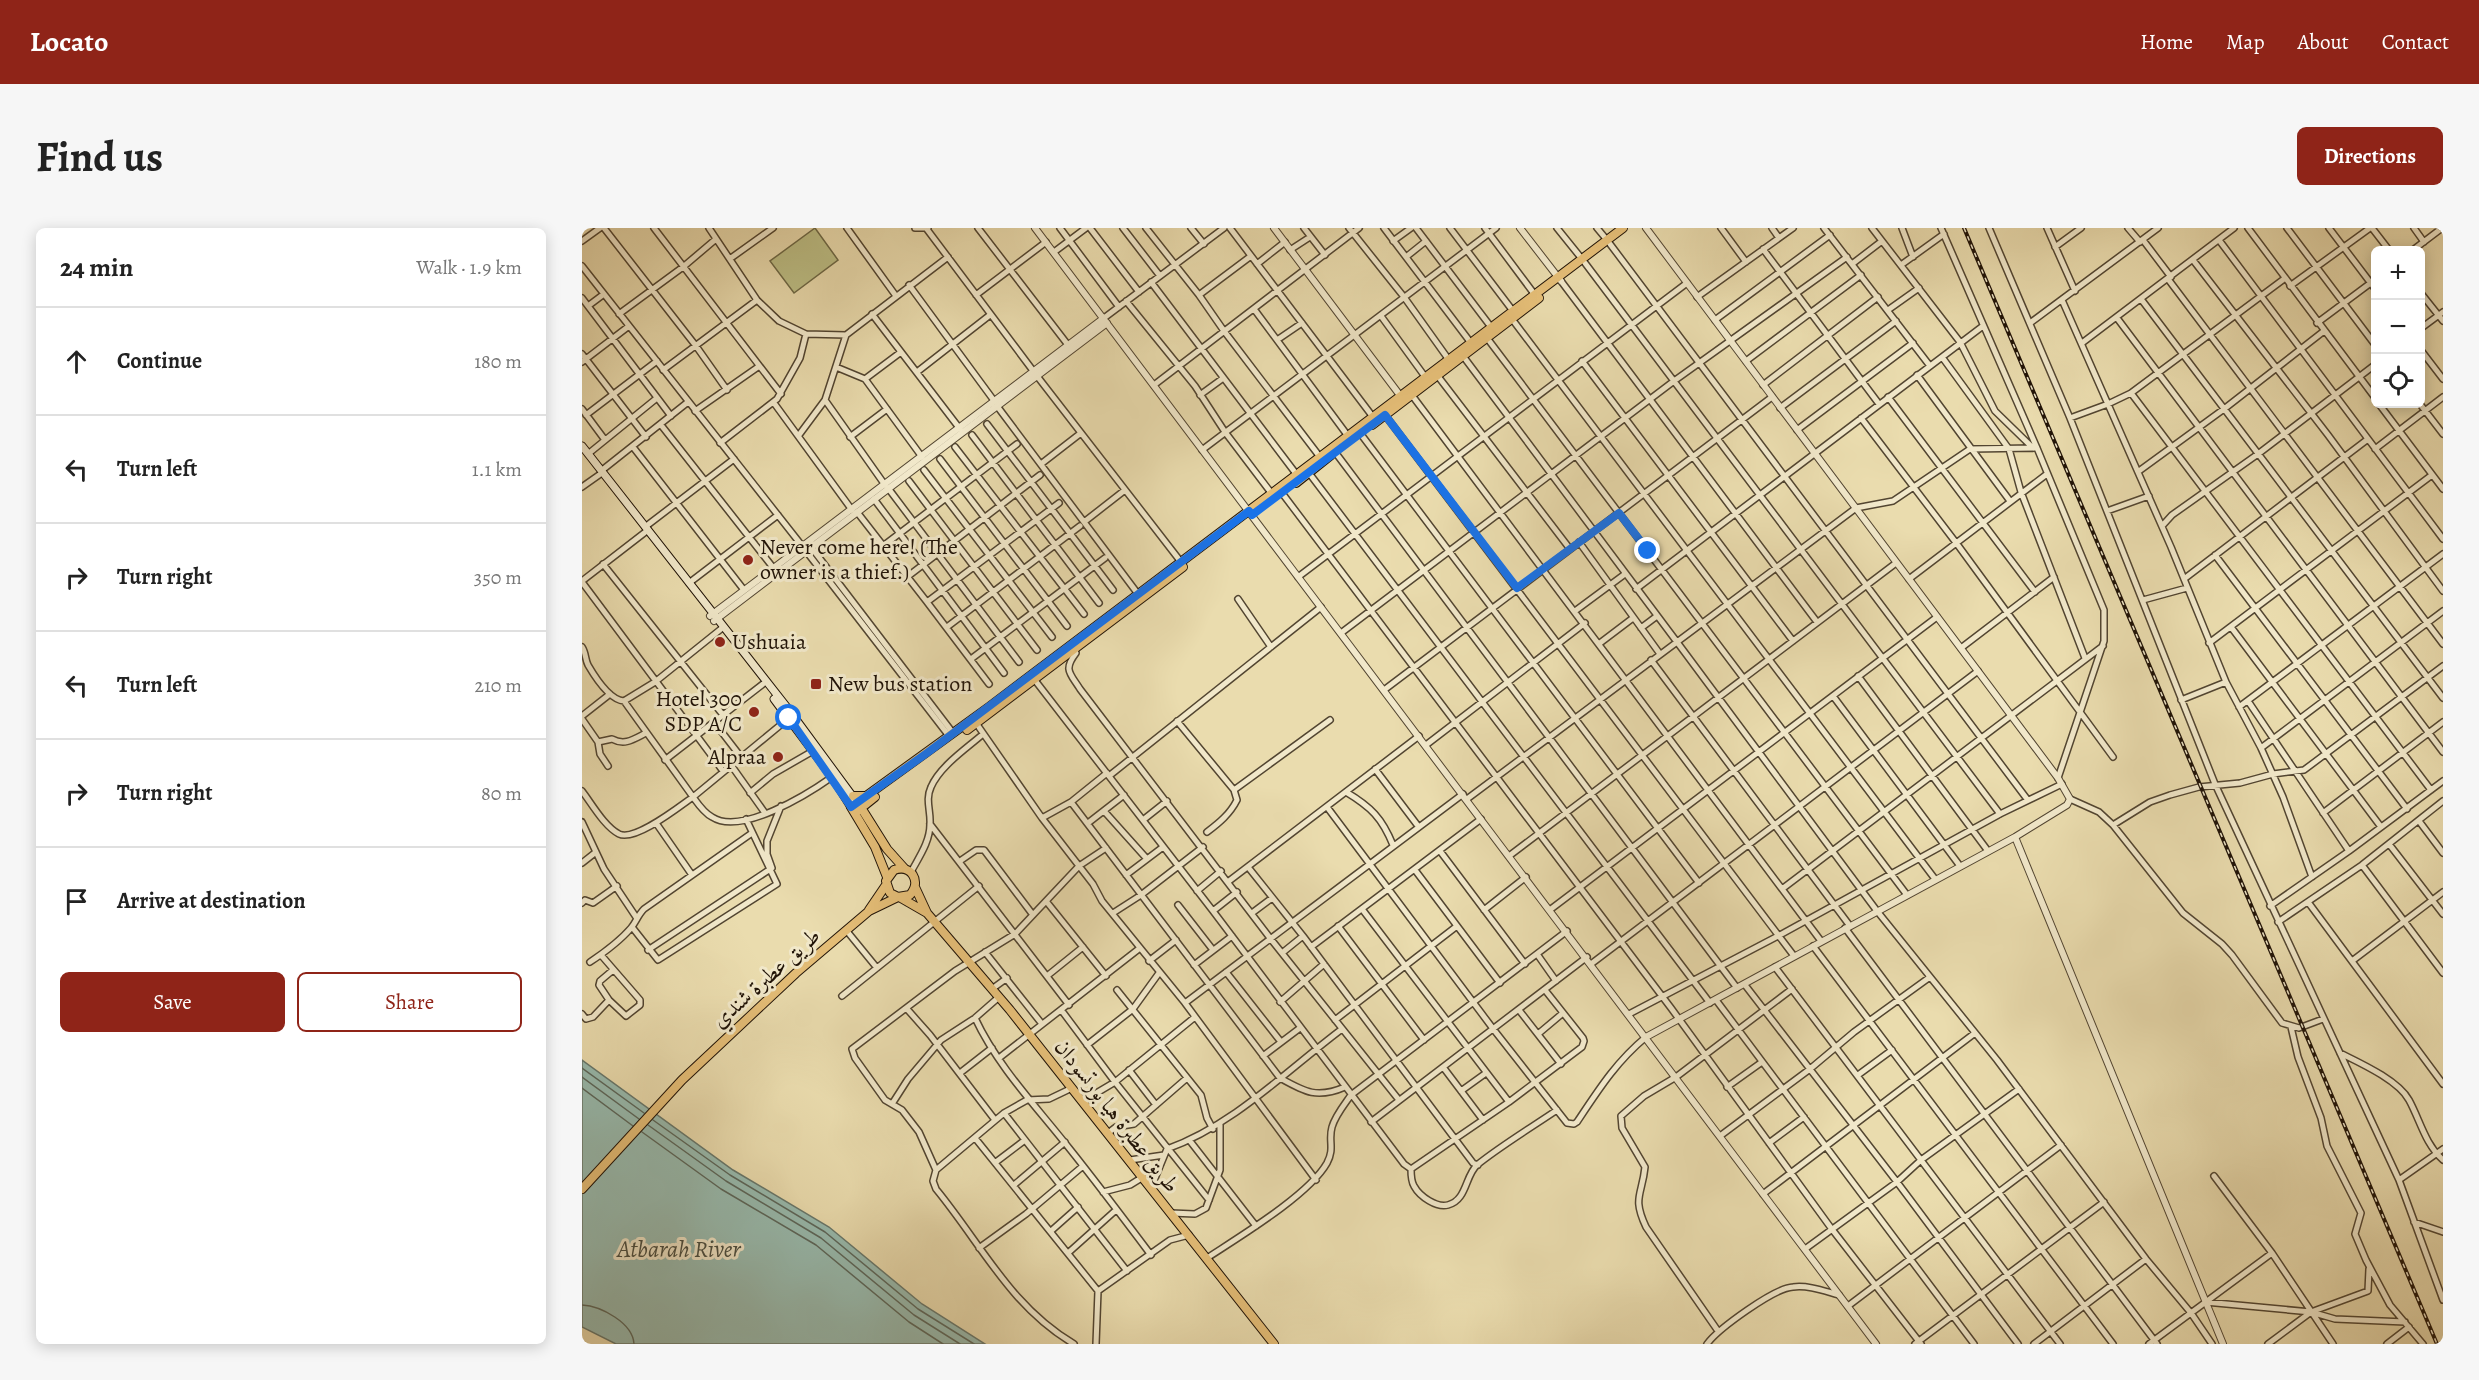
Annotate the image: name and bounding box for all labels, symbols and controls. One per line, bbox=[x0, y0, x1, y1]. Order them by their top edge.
text: Locato bbox=[30, 23, 108, 61]
text: Home bbox=[2140, 28, 2193, 56]
text: Map bbox=[2226, 28, 2264, 56]
text: About bbox=[2297, 28, 2349, 56]
text: Contact bbox=[2382, 28, 2449, 56]
button: Directions bbox=[2297, 127, 2443, 185]
text: Find us bbox=[36, 128, 163, 185]
map controls bbox=[2371, 246, 2425, 408]
button: + bbox=[2371, 246, 2425, 300]
text: 24 min bbox=[60, 250, 133, 285]
text: Walk · 1.9 km bbox=[416, 254, 522, 281]
button: − bbox=[2371, 300, 2425, 354]
icon: ahead bbox=[60, 345, 93, 378]
text: Continue bbox=[117, 346, 202, 376]
text: 180 m bbox=[474, 348, 522, 375]
button: locate bbox=[2371, 354, 2425, 408]
icon: left bbox=[60, 453, 93, 486]
text: Turn left bbox=[117, 454, 197, 484]
text: 1.1 km bbox=[472, 456, 522, 483]
place label: Never come here! (The owner is a thief.) bbox=[760, 532, 958, 587]
route end bbox=[1634, 537, 1660, 563]
marker: Never come here! (The owner is a thief.) bbox=[741, 553, 755, 567]
icon: right bbox=[60, 561, 93, 594]
text: Turn right bbox=[117, 562, 213, 592]
text: 350 m bbox=[474, 564, 522, 591]
place label: Ushuaia bbox=[732, 627, 807, 657]
marker: Ushuaia bbox=[713, 635, 727, 649]
icon: left bbox=[60, 669, 93, 702]
place label: New bus station bbox=[828, 669, 972, 699]
text: Turn left bbox=[117, 670, 197, 700]
text: 210 m bbox=[474, 672, 522, 699]
marker: New bus station bbox=[809, 677, 823, 691]
place label: Hotel 300 SDP A/C bbox=[655, 684, 742, 739]
route start bbox=[775, 704, 801, 730]
marker: Hotel 300 SDP A/C bbox=[747, 705, 761, 719]
place label: Alpraa bbox=[707, 742, 767, 772]
marker: Alpraa bbox=[771, 750, 785, 764]
icon: right bbox=[60, 777, 93, 810]
text: Turn right bbox=[117, 778, 213, 808]
text: 80 m bbox=[481, 780, 522, 807]
icon: arrive bbox=[60, 885, 93, 918]
text: Arrive at destination bbox=[117, 886, 306, 916]
street label: طريق عطبرة شندي bbox=[705, 921, 828, 1036]
button: Save bbox=[60, 972, 285, 1032]
button: Share bbox=[297, 972, 522, 1032]
street label: طريق عطبرة هيا بورتسودان bbox=[1047, 1033, 1187, 1199]
water label: Atbarah River bbox=[615, 1233, 741, 1265]

